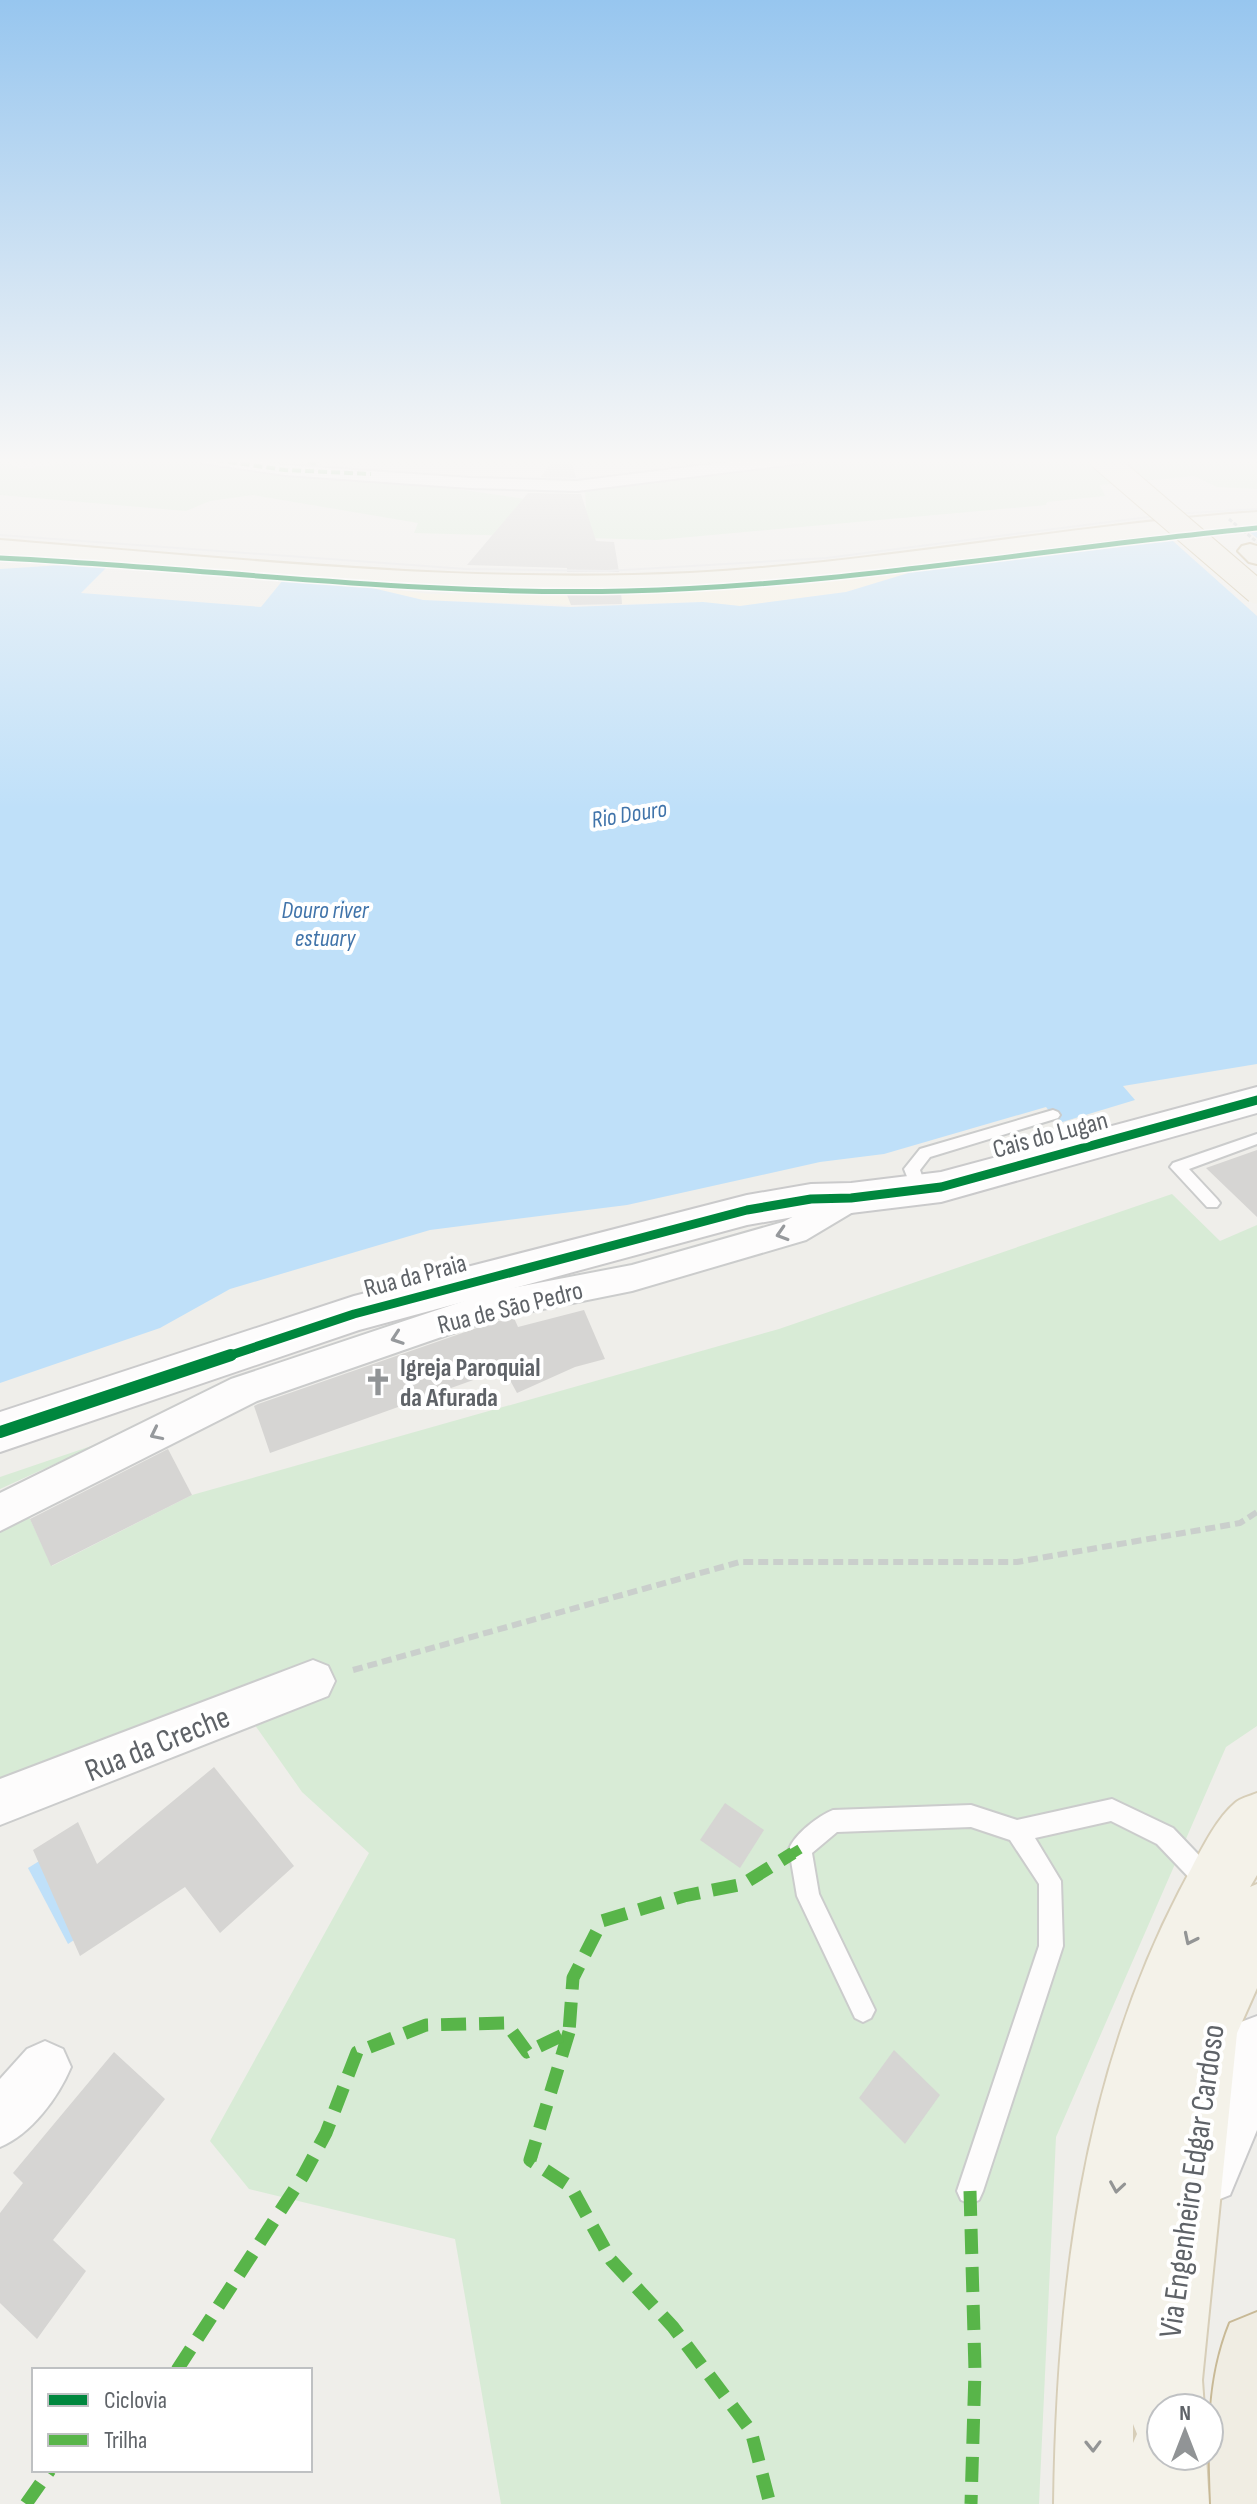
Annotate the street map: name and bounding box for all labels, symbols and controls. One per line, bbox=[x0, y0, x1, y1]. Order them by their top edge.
water label: Rio Douro bbox=[589, 794, 669, 835]
water label: Douro river estuary bbox=[281, 896, 370, 953]
street label: Cais do Lugan bbox=[989, 1105, 1111, 1166]
one-way arrow bbox=[776, 1224, 790, 1240]
street label: Rua da Praia bbox=[361, 1248, 470, 1305]
street label: Rua de São Pedro bbox=[435, 1275, 586, 1341]
one-way arrow bbox=[390, 1329, 404, 1345]
place label: Igreja Paroquial da Afurada bbox=[400, 1353, 541, 1414]
church icon: Igreja Paroquial da Afurada bbox=[363, 1367, 393, 1397]
one-way arrow bbox=[149, 1425, 164, 1440]
street label: Rua da Creche bbox=[80, 1698, 236, 1791]
one-way arrow bbox=[1184, 1930, 1200, 1945]
street label: Via Engenheiro Edgar Cardoso bbox=[1151, 2022, 1234, 2340]
one-way arrow bbox=[1109, 2180, 1126, 2194]
legend bbox=[32, 2368, 312, 2472]
text: Ciclovia bbox=[104, 2386, 167, 2415]
north arrow bbox=[1145, 2392, 1225, 2472]
text: N bbox=[1179, 2400, 1191, 2427]
text: Trilha bbox=[104, 2426, 147, 2455]
one-way arrow bbox=[1084, 2440, 1102, 2453]

